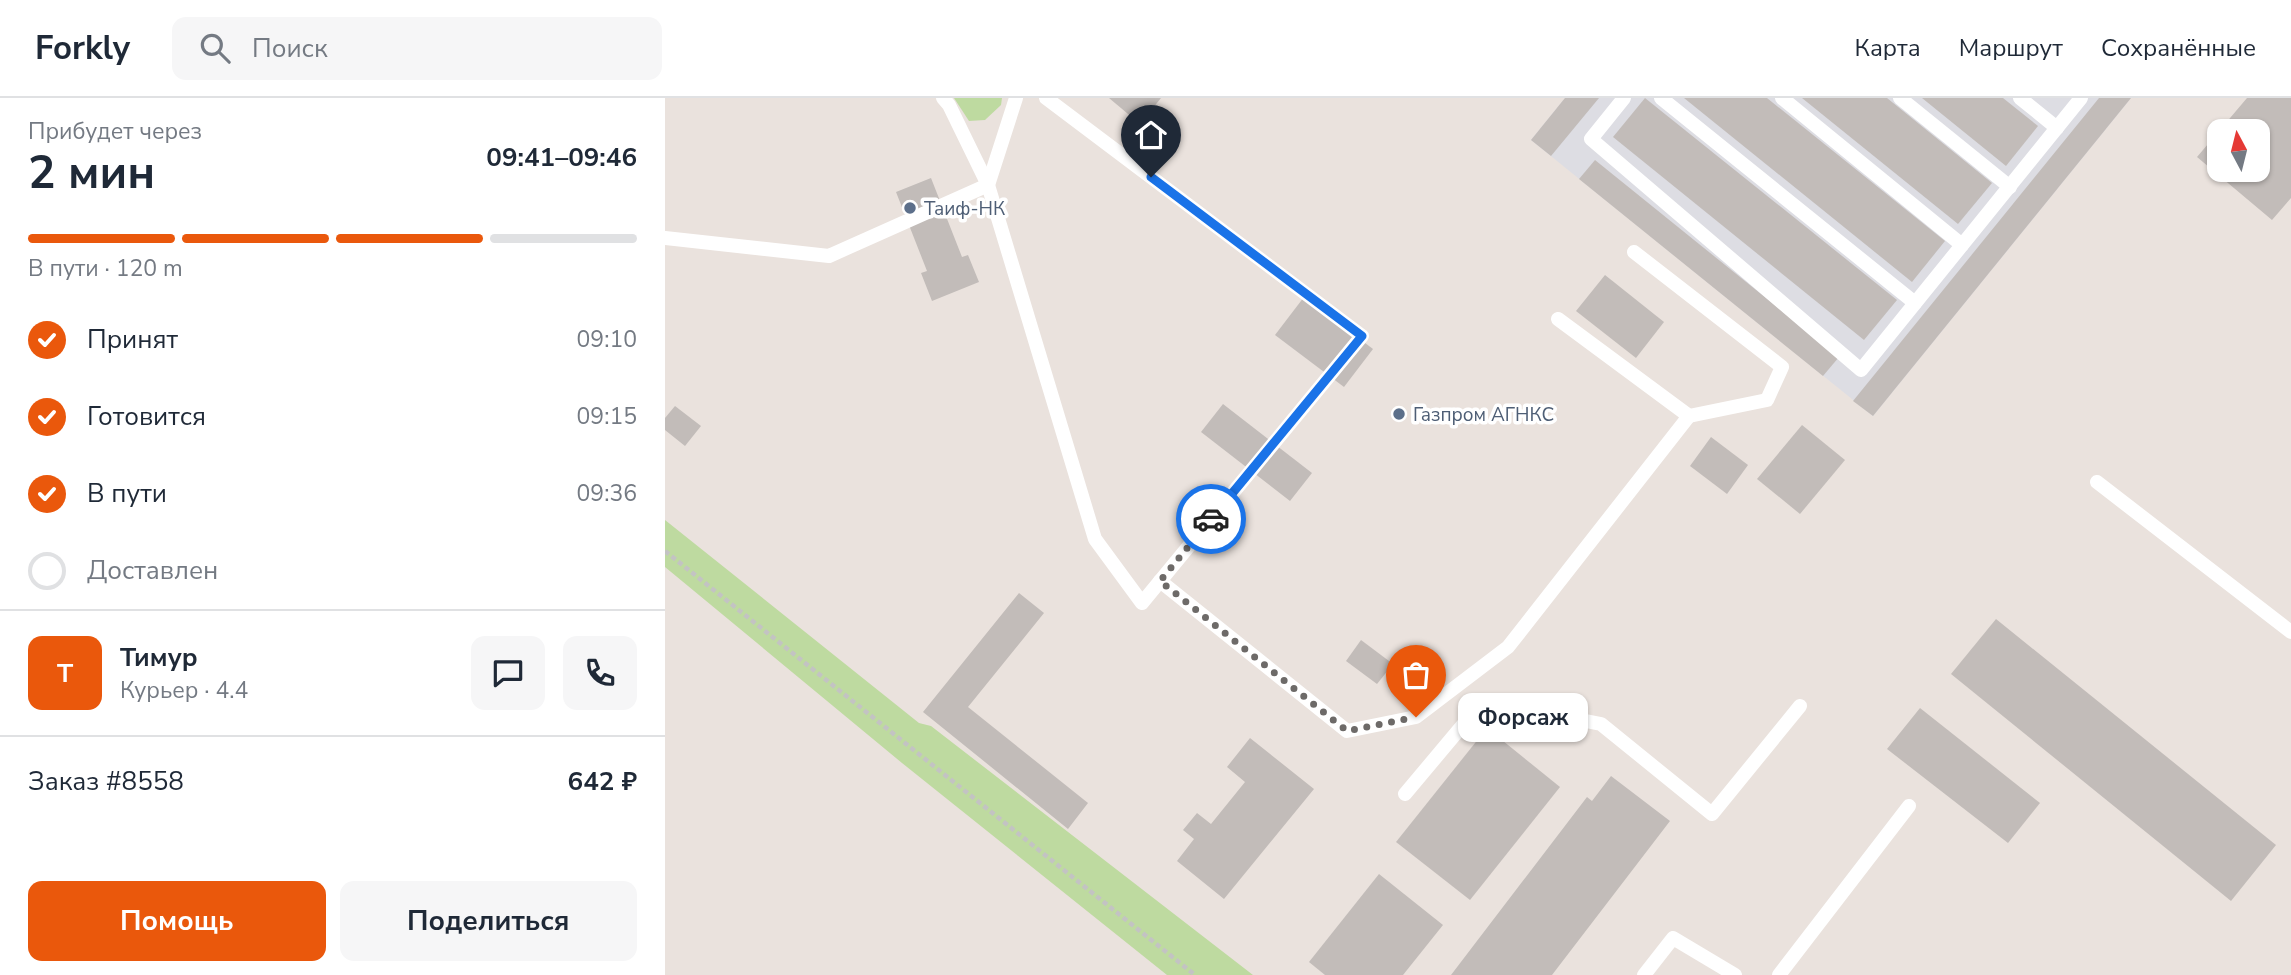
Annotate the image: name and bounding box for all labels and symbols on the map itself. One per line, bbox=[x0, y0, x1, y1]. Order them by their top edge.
pin bbox=[1121, 105, 1181, 177]
north arrow bbox=[2207, 119, 2270, 182]
place label: Таиф-НК bbox=[924, 196, 1005, 222]
marker: Таиф-НК bbox=[902, 200, 918, 216]
place label: Газпром АГНКС bbox=[1413, 402, 1554, 428]
marker: Газпром АГНКС bbox=[1391, 406, 1407, 422]
courier bbox=[1176, 484, 1246, 554]
pin bbox=[1386, 645, 1446, 717]
callout: Форсаж bbox=[1458, 692, 1587, 742]

